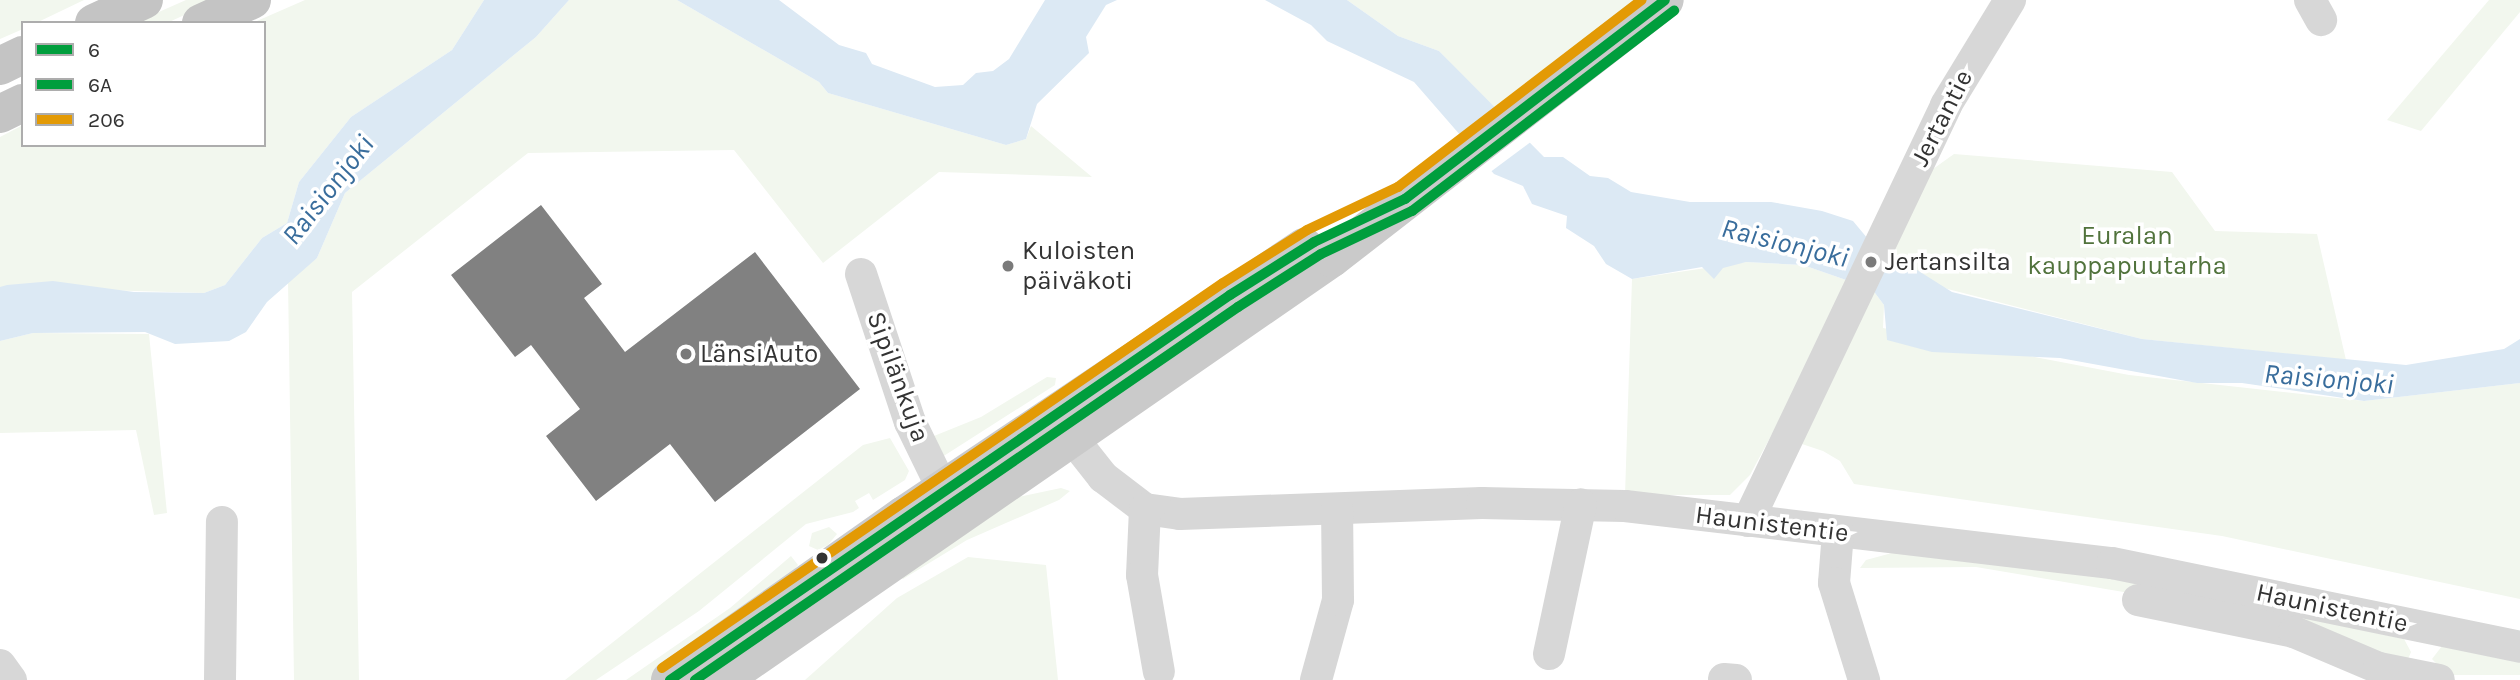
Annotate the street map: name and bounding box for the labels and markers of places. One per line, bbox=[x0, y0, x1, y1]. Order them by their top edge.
place label: Kuloisten päiväkoti bbox=[1022, 235, 1135, 296]
place label: Jertansilta bbox=[1885, 246, 2011, 278]
marker: Jertansilta bbox=[1863, 254, 1879, 270]
marker: Kuloisten päiväkoti bbox=[1000, 258, 1016, 274]
place label: LänsiAuto bbox=[700, 338, 818, 370]
marker: LänsiAuto bbox=[678, 346, 694, 362]
unlabelled marker bbox=[815, 551, 829, 565]

